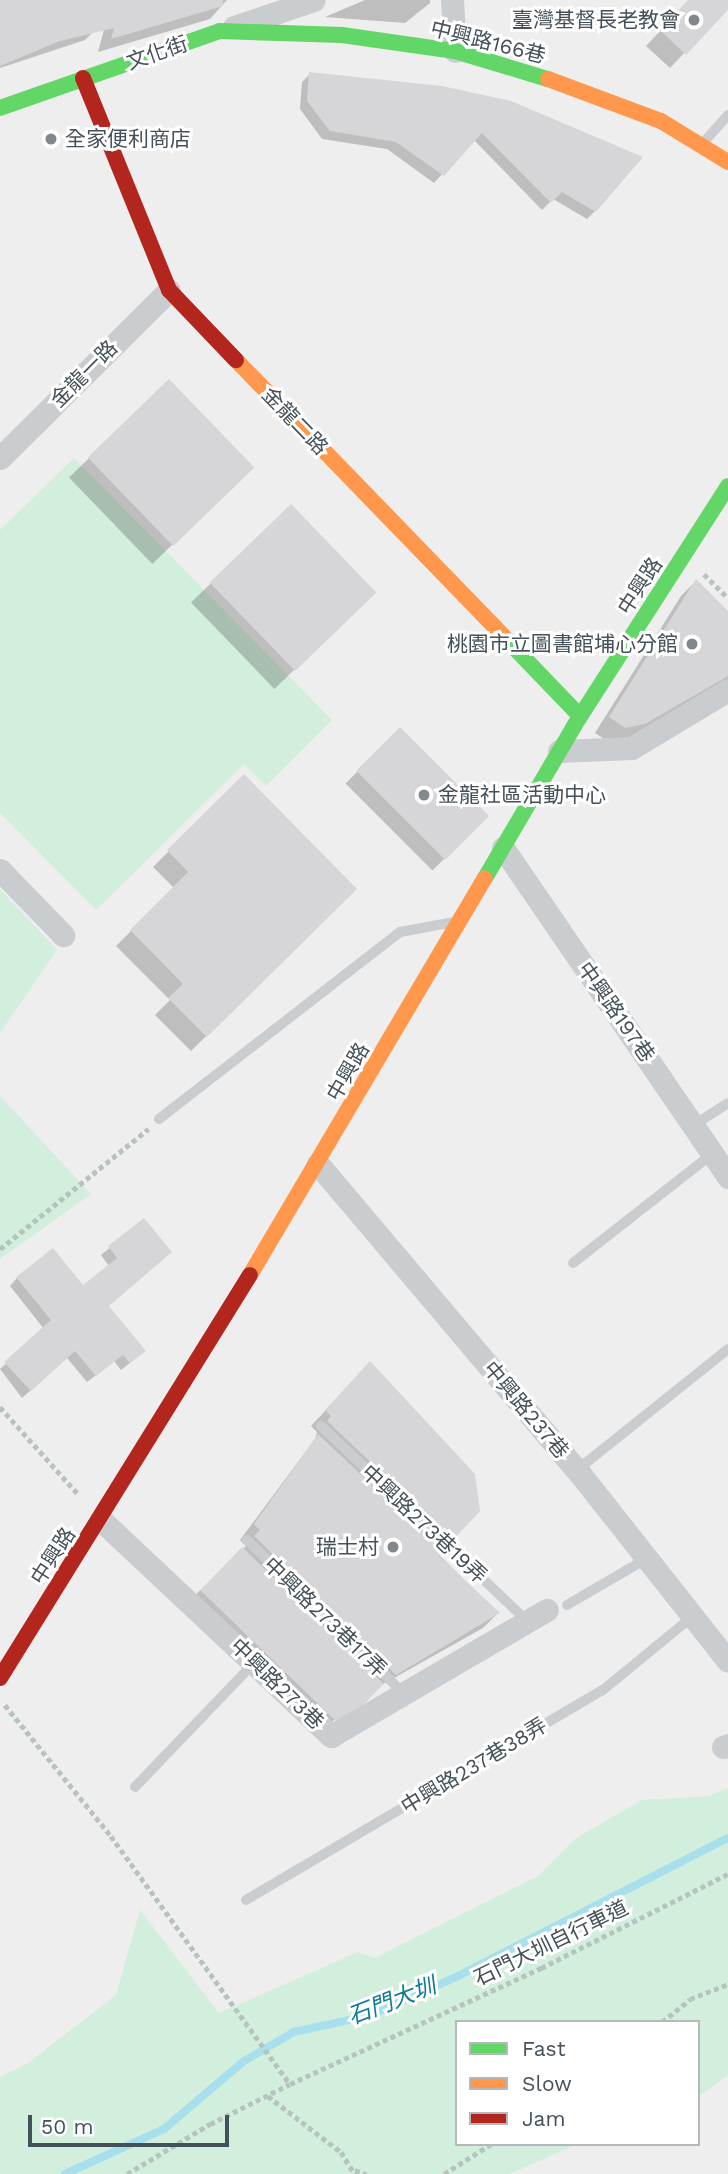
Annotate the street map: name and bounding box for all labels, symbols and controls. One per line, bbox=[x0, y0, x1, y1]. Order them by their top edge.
place label: 臺灣基督長老教會 bbox=[512, 7, 680, 33]
marker: 臺灣基督長老教會 bbox=[686, 12, 702, 28]
street label: 中興路166巷 bbox=[428, 16, 548, 68]
street label: 文化街 bbox=[123, 31, 191, 75]
place label: 全家便利商店 bbox=[65, 126, 191, 152]
marker: 全家便利商店 bbox=[43, 131, 59, 147]
street label: 金龍一路 bbox=[45, 335, 123, 413]
street label: 金龍二路 bbox=[257, 382, 333, 460]
street label: 中興路 bbox=[612, 553, 668, 619]
place label: 桃園市立圖書館埔心分館 bbox=[447, 631, 678, 657]
marker: 桃園市立圖書館埔心分館 bbox=[684, 636, 700, 652]
place label: 金龍社區活動中心 bbox=[438, 782, 606, 808]
marker: 金龍社區活動中心 bbox=[416, 787, 432, 803]
street label: 中興路197巷 bbox=[572, 957, 660, 1067]
street label: 中興路 bbox=[321, 1038, 375, 1106]
street label: 中興路237巷 bbox=[478, 1356, 574, 1464]
street label: 中興路273巷19弄 bbox=[356, 1460, 492, 1588]
street label: 中興路 bbox=[25, 1523, 81, 1589]
place label: 瑞士村 bbox=[316, 1534, 379, 1560]
marker: 瑞士村 bbox=[385, 1539, 401, 1555]
street label: 中興路273巷17弄 bbox=[258, 1552, 392, 1682]
street label: 中興路273巷 bbox=[225, 1633, 329, 1735]
street label: 中興路237巷38弄 bbox=[397, 1713, 551, 1819]
street label: 石門大圳自行車道 bbox=[470, 1895, 632, 1991]
water label: 石門大圳 bbox=[344, 1973, 440, 2031]
legend bbox=[455, 2020, 700, 2146]
text: Fast bbox=[522, 2036, 566, 2061]
text: Slow bbox=[522, 2071, 572, 2096]
scale bar bbox=[32, 2100, 233, 2144]
text: Jam bbox=[522, 2106, 565, 2131]
text: 50 m bbox=[41, 2114, 93, 2139]

